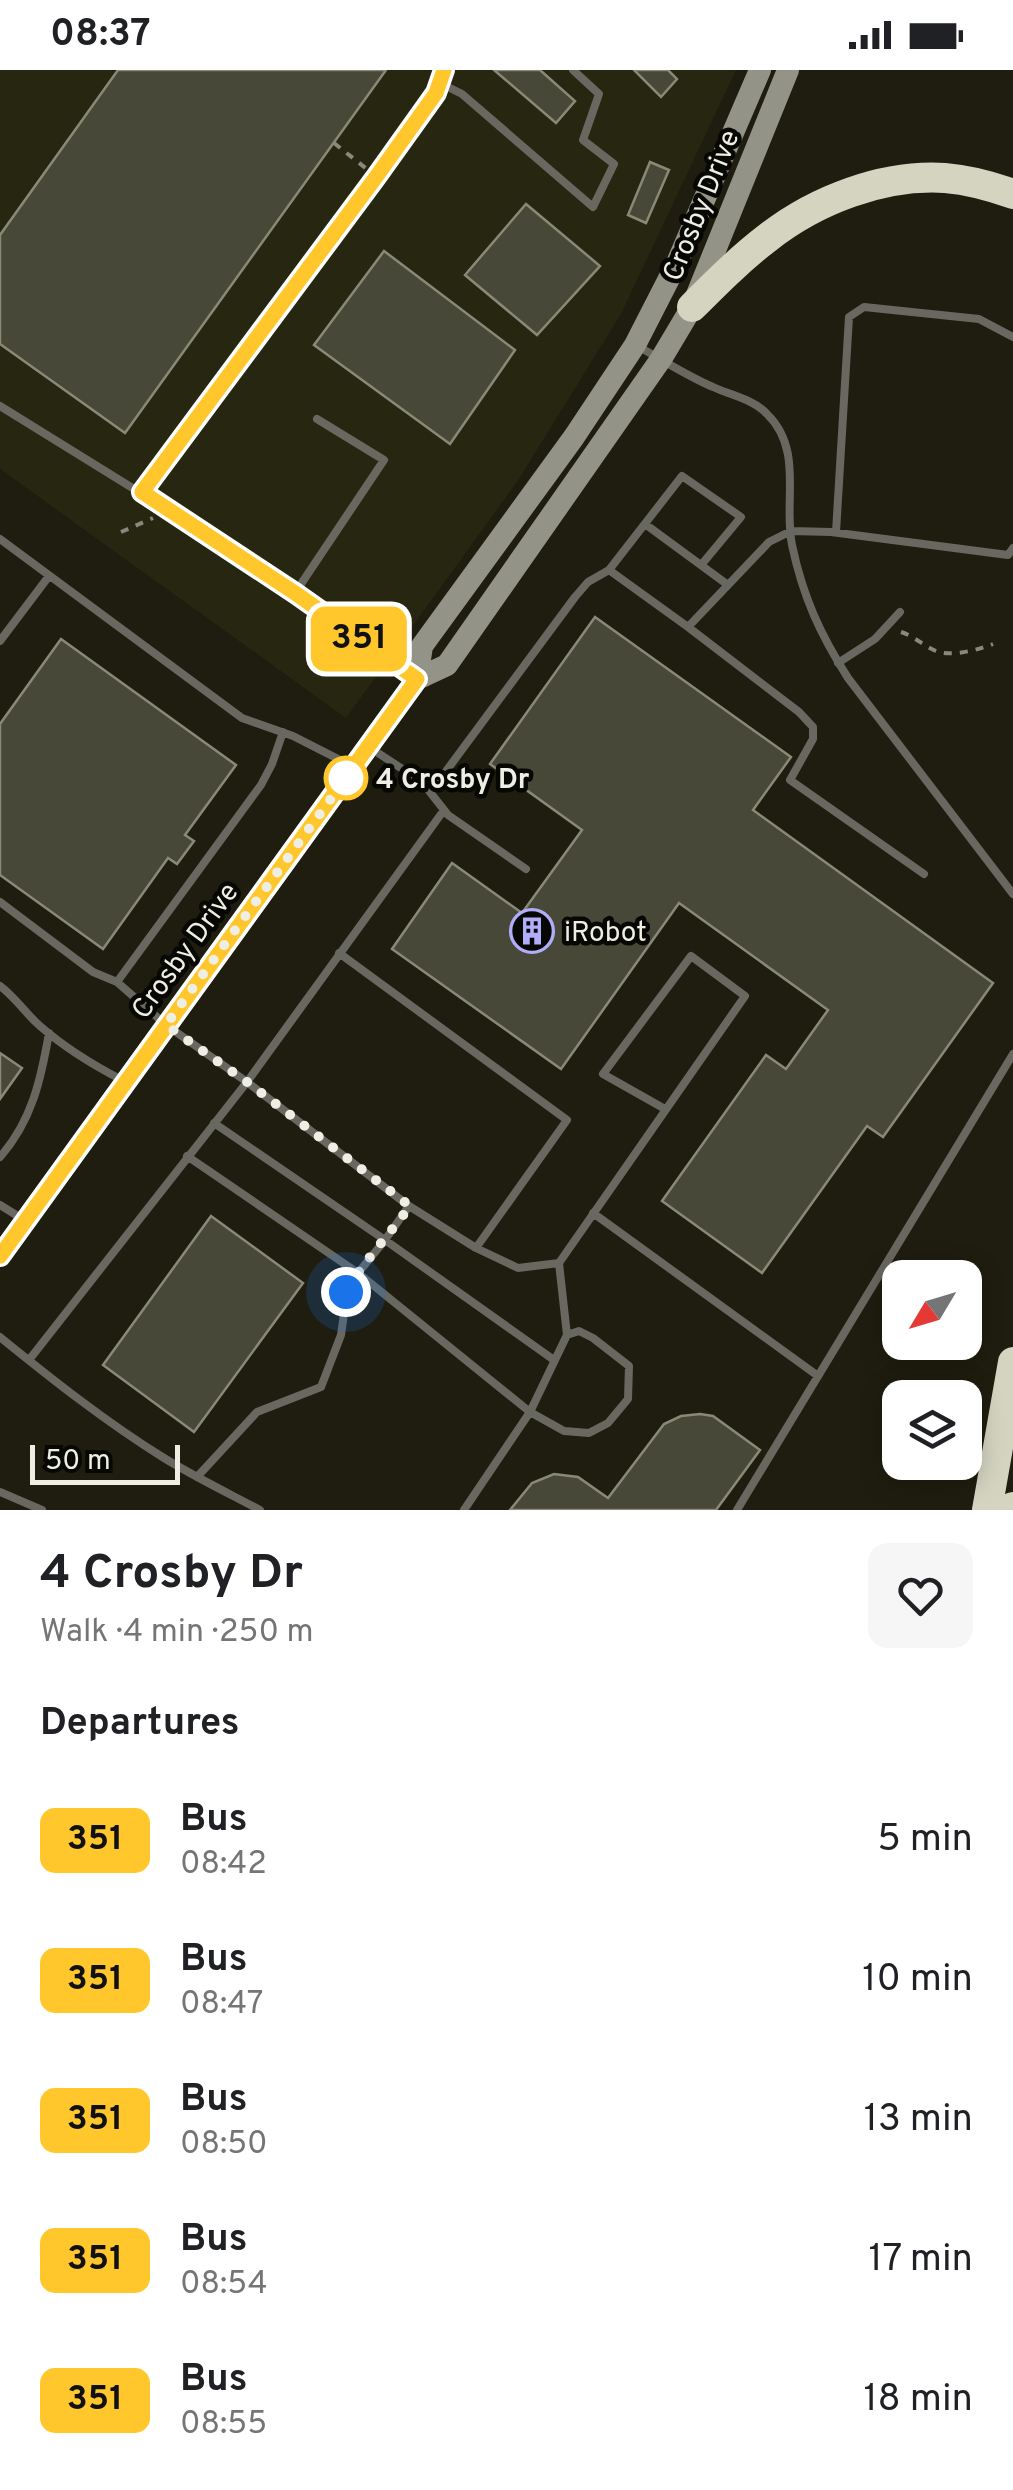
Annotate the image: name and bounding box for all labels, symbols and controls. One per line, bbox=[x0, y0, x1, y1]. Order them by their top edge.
text: 08:37 bbox=[50, 11, 151, 60]
street label: Crosby Drive bbox=[656, 125, 749, 287]
line badge: 351 bbox=[302, 606, 416, 672]
text: 351 bbox=[331, 617, 387, 661]
marker: 4 Crosby Dr bbox=[325, 757, 367, 799]
place label: 4 Crosby Dr bbox=[376, 763, 530, 799]
street label: Crosby Drive bbox=[125, 876, 248, 1027]
building icon: iRobot bbox=[509, 908, 555, 954]
place label: iRobot bbox=[564, 916, 647, 952]
north arrow bbox=[882, 1260, 982, 1360]
map controls bbox=[882, 1260, 982, 1480]
your location bbox=[321, 1267, 371, 1317]
button: layers bbox=[882, 1380, 982, 1480]
scale bar bbox=[30, 1440, 180, 1484]
text: 50 m bbox=[45, 1444, 111, 1480]
button: heart bbox=[868, 1543, 973, 1648]
text: 4 Crosby Dr bbox=[40, 1545, 303, 1605]
text: Walk · 4 min · 250 m bbox=[40, 1613, 314, 1653]
text: Departures bbox=[40, 1700, 240, 1749]
text: Bus bbox=[180, 1796, 247, 1845]
text: 5 min bbox=[877, 1816, 973, 1865]
text: 351 bbox=[67, 1818, 123, 1862]
text: 08:42 bbox=[180, 1845, 267, 1885]
text: Bus bbox=[180, 1936, 247, 1985]
text: 10 min bbox=[862, 1956, 973, 2005]
text: 351 bbox=[67, 1958, 123, 2002]
text: 08:47 bbox=[180, 1985, 264, 2025]
text: Bus bbox=[180, 2076, 247, 2125]
text: 13 min bbox=[864, 2096, 973, 2145]
text: 351 bbox=[67, 2098, 123, 2142]
text: 08:50 bbox=[180, 2125, 268, 2165]
text: Bus bbox=[180, 2216, 247, 2265]
text: 17 min bbox=[868, 2236, 973, 2285]
text: 351 bbox=[67, 2238, 123, 2282]
text: 08:54 bbox=[180, 2265, 268, 2305]
text: Bus bbox=[180, 2356, 247, 2405]
text: 18 min bbox=[863, 2376, 973, 2425]
text: 351 bbox=[67, 2378, 123, 2422]
text: 08:55 bbox=[180, 2405, 267, 2445]

